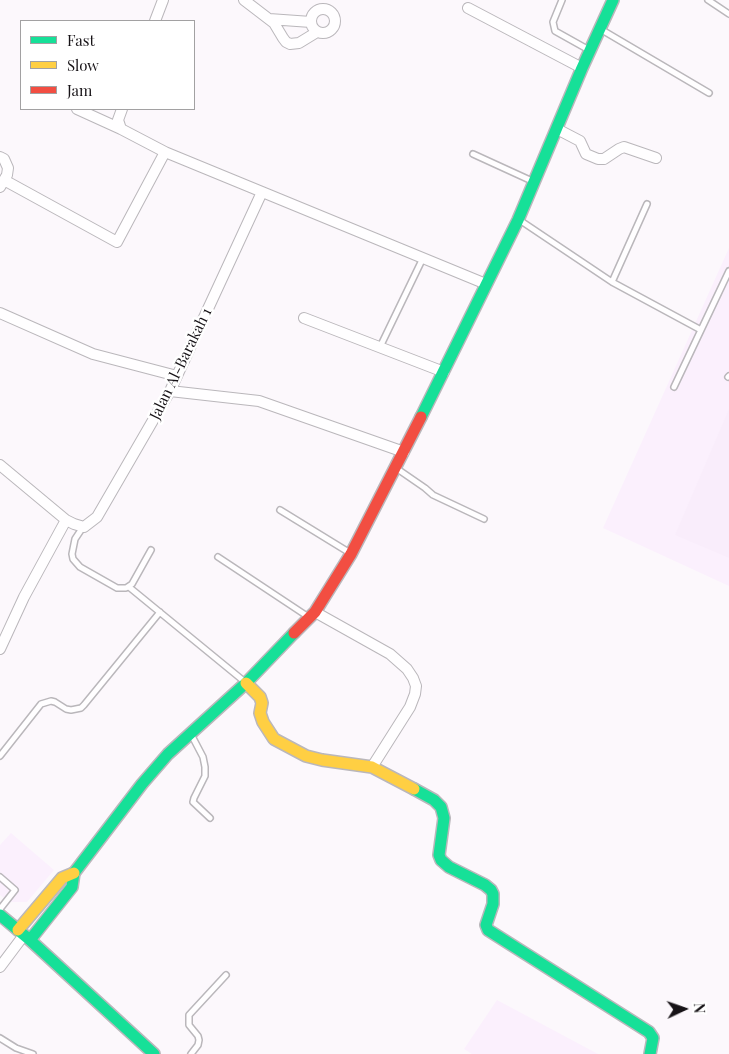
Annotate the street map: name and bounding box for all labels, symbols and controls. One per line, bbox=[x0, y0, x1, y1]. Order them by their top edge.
legend bbox=[20, 20, 195, 110]
text: Fast bbox=[67, 30, 95, 50]
text: Slow bbox=[67, 55, 99, 75]
text: Jam bbox=[67, 80, 92, 100]
street label: Jalan Al-Barakah 1 bbox=[146, 305, 216, 423]
north arrow bbox=[659, 984, 709, 1034]
text: N bbox=[690, 1003, 709, 1014]

